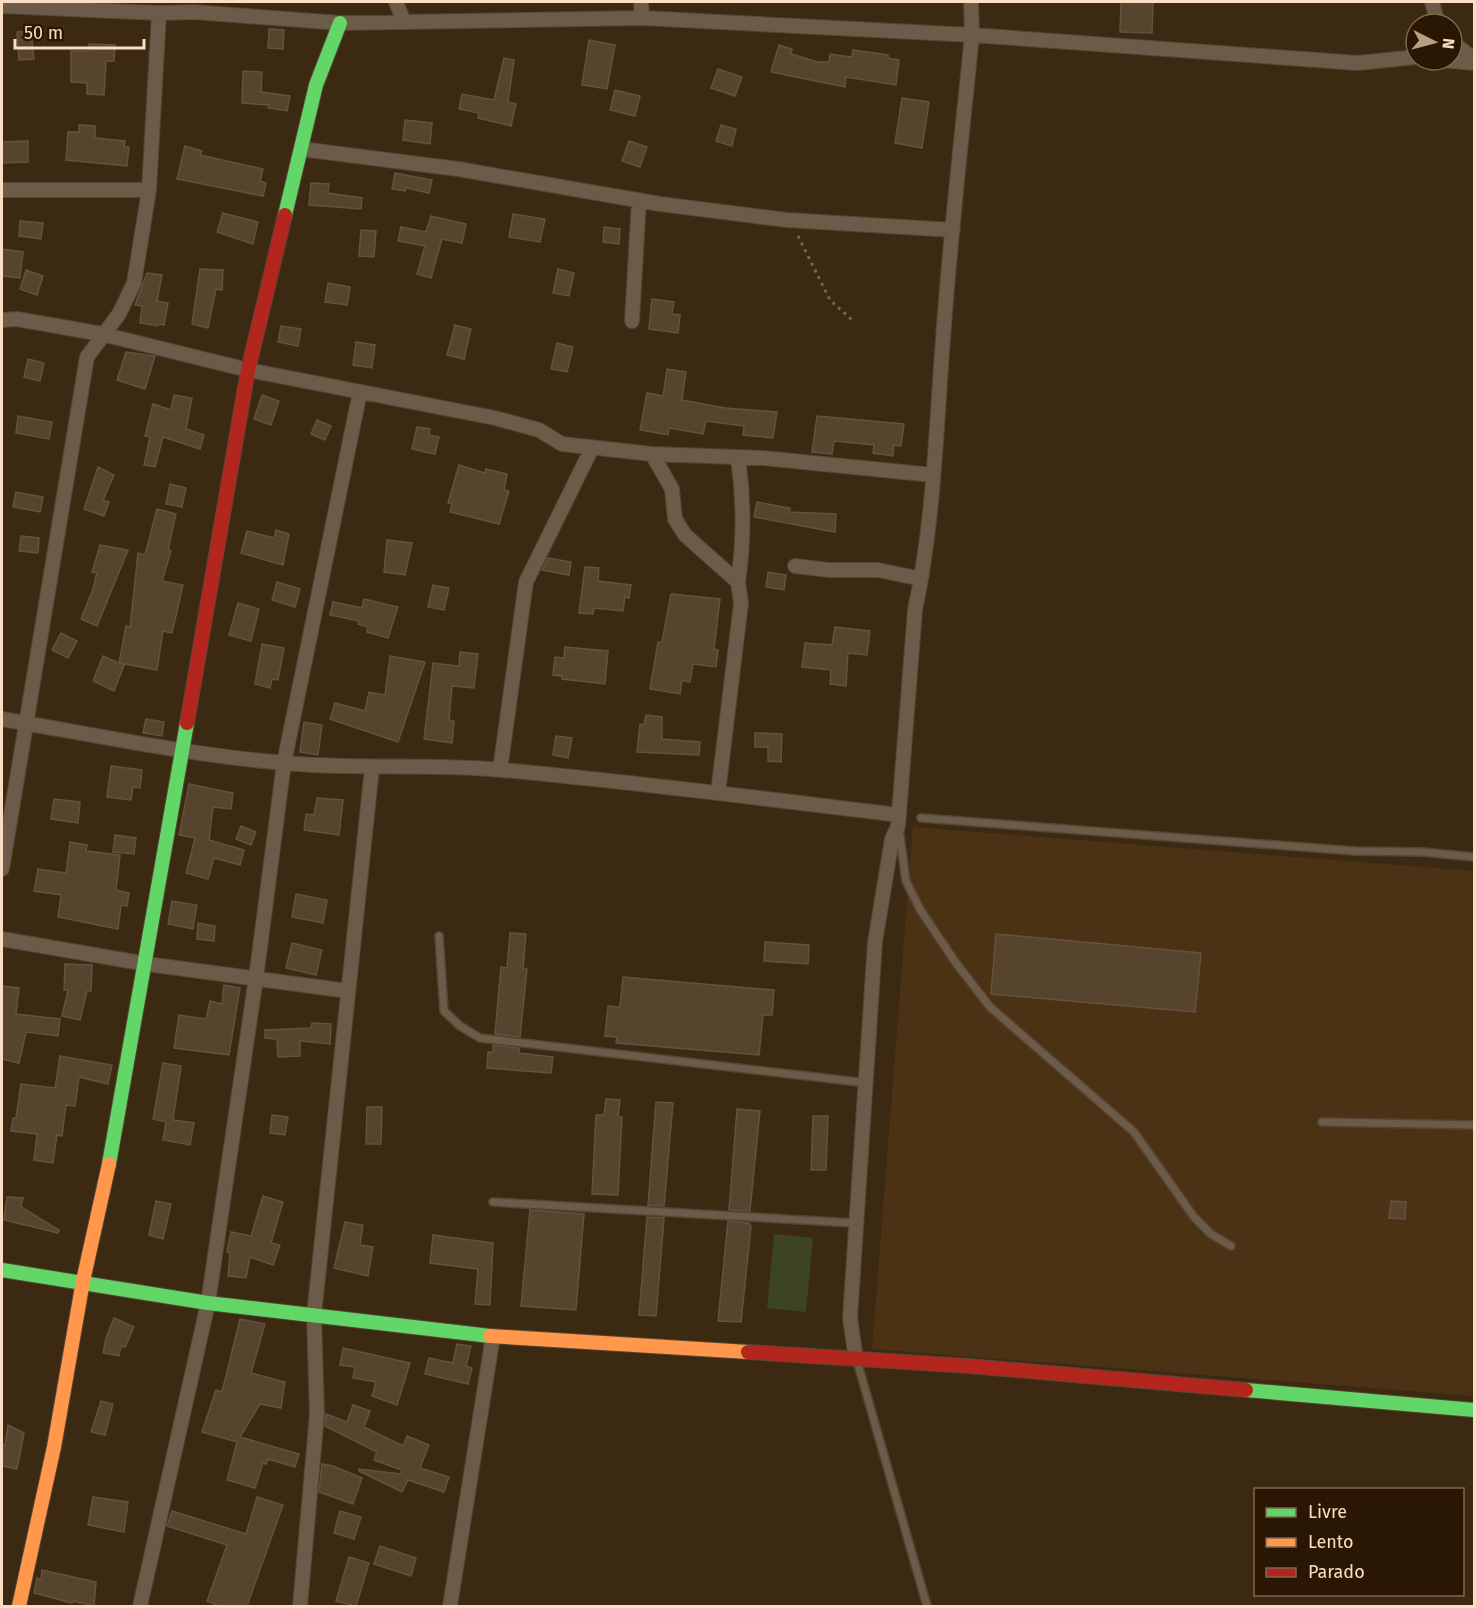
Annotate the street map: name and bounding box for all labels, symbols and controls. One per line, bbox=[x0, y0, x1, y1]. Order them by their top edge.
scale bar bbox=[15, 12, 144, 50]
north arrow bbox=[1404, 12, 1464, 72]
text: 50 m bbox=[24, 22, 63, 44]
text: N bbox=[1438, 37, 1458, 50]
legend bbox=[1254, 1488, 1464, 1596]
text: Livre bbox=[1308, 1501, 1347, 1523]
text: Lento bbox=[1308, 1531, 1354, 1553]
text: Parado bbox=[1308, 1561, 1365, 1583]

